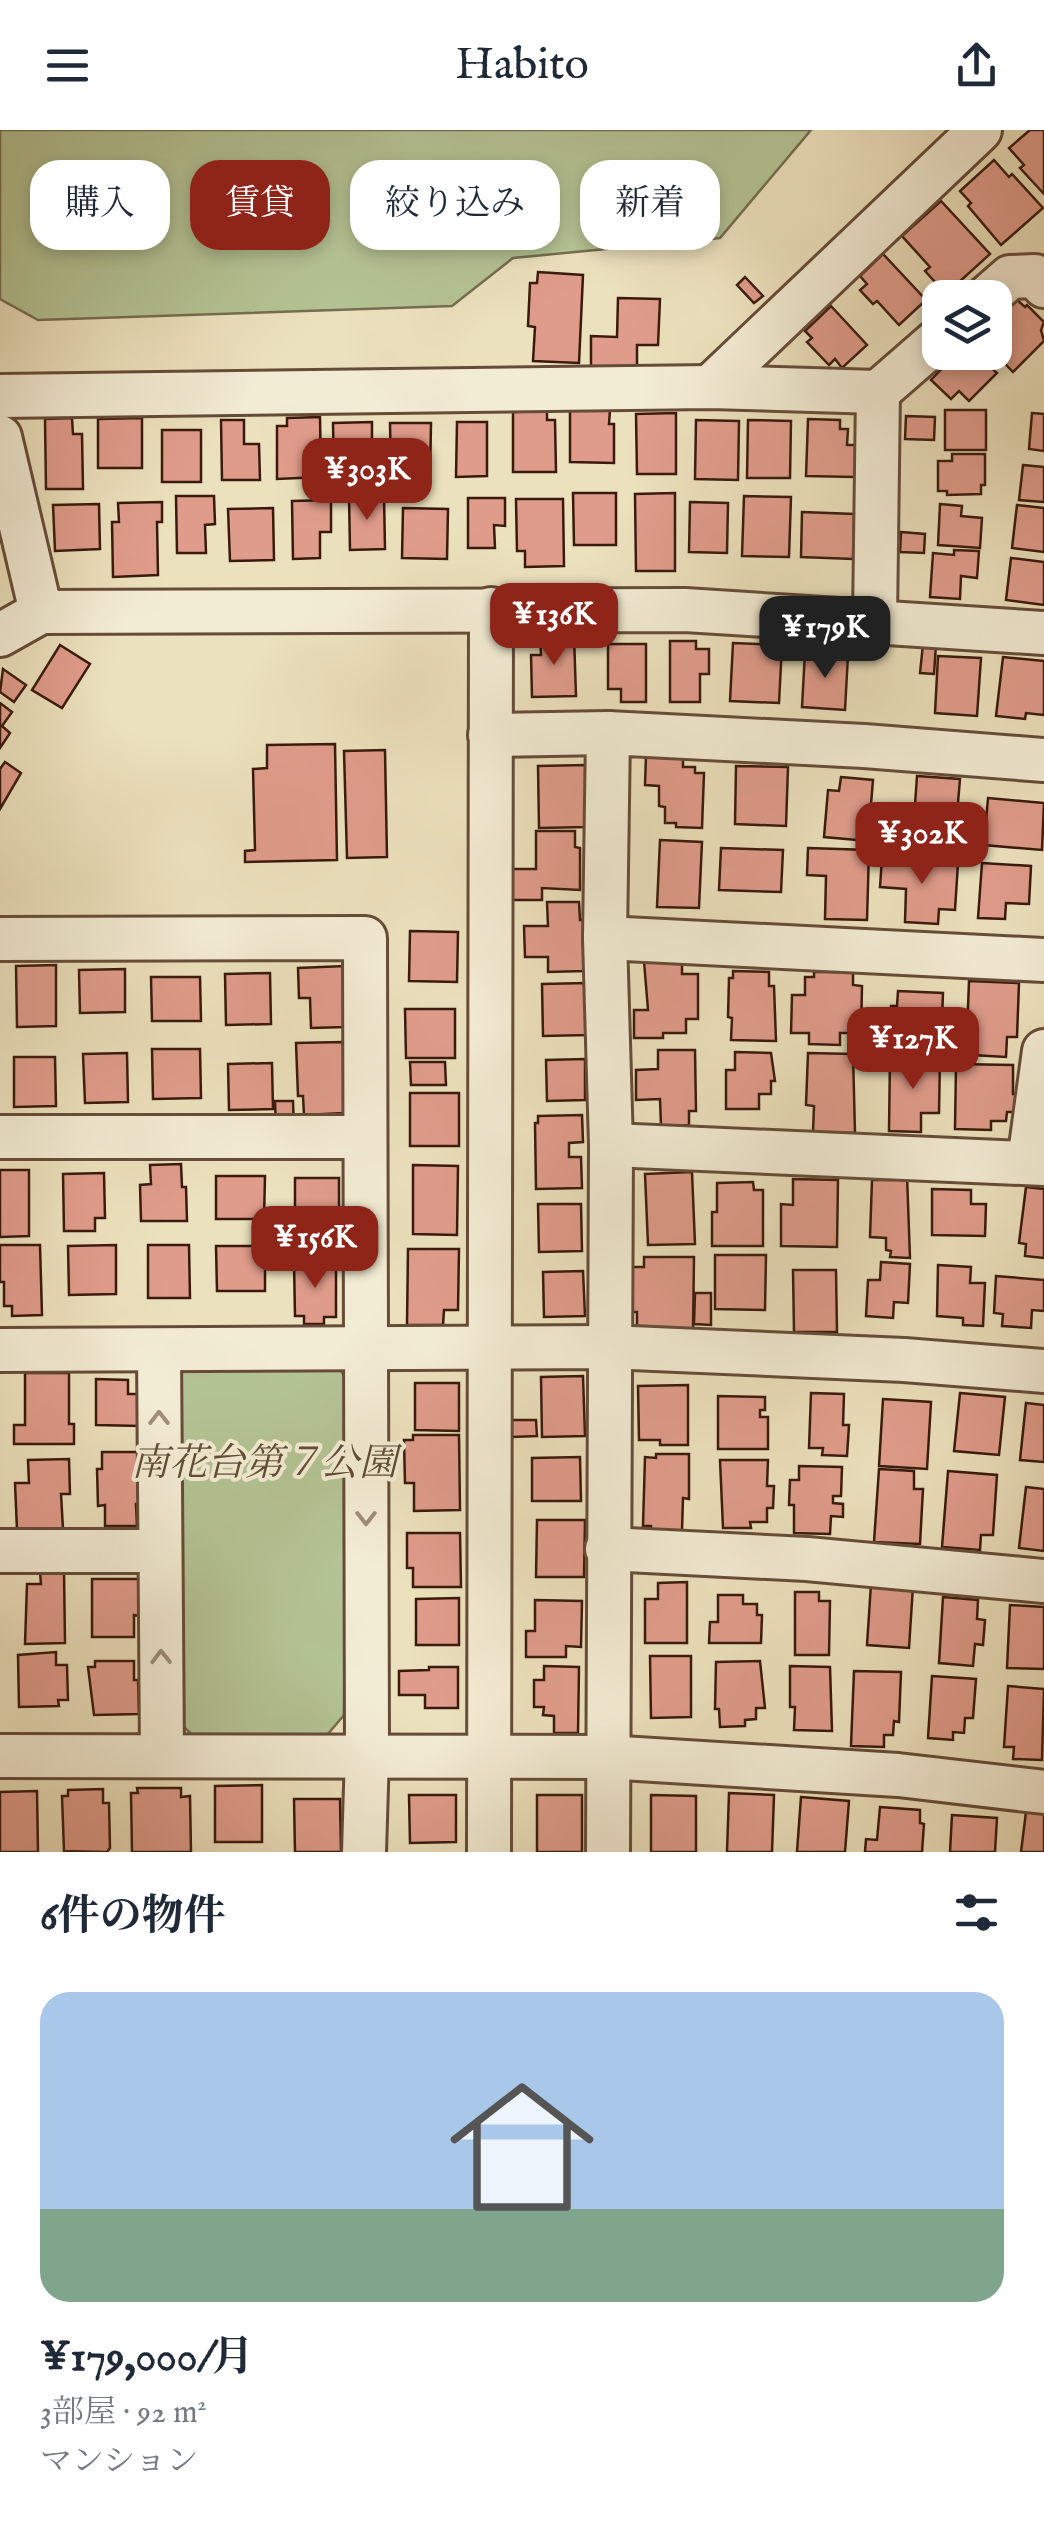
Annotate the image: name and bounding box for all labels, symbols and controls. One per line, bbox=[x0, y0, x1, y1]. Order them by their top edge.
text: Habito bbox=[455, 37, 589, 94]
icon: menu bbox=[40, 38, 95, 93]
icon: share bbox=[949, 38, 1004, 93]
chip: 購入 bbox=[30, 160, 170, 250]
chip: 賃貸 bbox=[190, 160, 330, 250]
chip: 絞り込み bbox=[350, 160, 560, 250]
chip: 新着 bbox=[580, 160, 720, 250]
map controls bbox=[922, 280, 1012, 370]
button: layers bbox=[922, 280, 1012, 370]
pin: ¥303K bbox=[297, 438, 437, 523]
text: ¥303K bbox=[324, 450, 410, 491]
pin: ¥136K bbox=[484, 583, 624, 668]
text: ¥136K bbox=[512, 595, 596, 636]
pin: ¥179K bbox=[755, 596, 895, 681]
text: ¥179K bbox=[781, 608, 869, 649]
pin: ¥302K bbox=[852, 802, 992, 887]
text: ¥302K bbox=[877, 814, 967, 855]
pin: ¥127K bbox=[843, 1007, 983, 1092]
text: ¥127K bbox=[869, 1019, 957, 1060]
pin: ¥156K bbox=[245, 1206, 385, 1291]
text: ¥156K bbox=[273, 1218, 357, 1259]
one-way arrow bbox=[148, 1410, 170, 1426]
park label: 南花台第７公園 bbox=[131, 1441, 403, 1489]
one-way arrow bbox=[355, 1510, 377, 1526]
one-way arrow bbox=[150, 1648, 172, 1664]
icon: filters bbox=[949, 1885, 1004, 1940]
text: 6件の物件 bbox=[40, 1891, 226, 1944]
icon: home bbox=[432, 2057, 612, 2237]
text: ¥179,000/月 bbox=[40, 2332, 254, 2385]
text: 3部屋 · 92 m² bbox=[40, 2393, 207, 2434]
text: マンション bbox=[40, 2442, 199, 2483]

